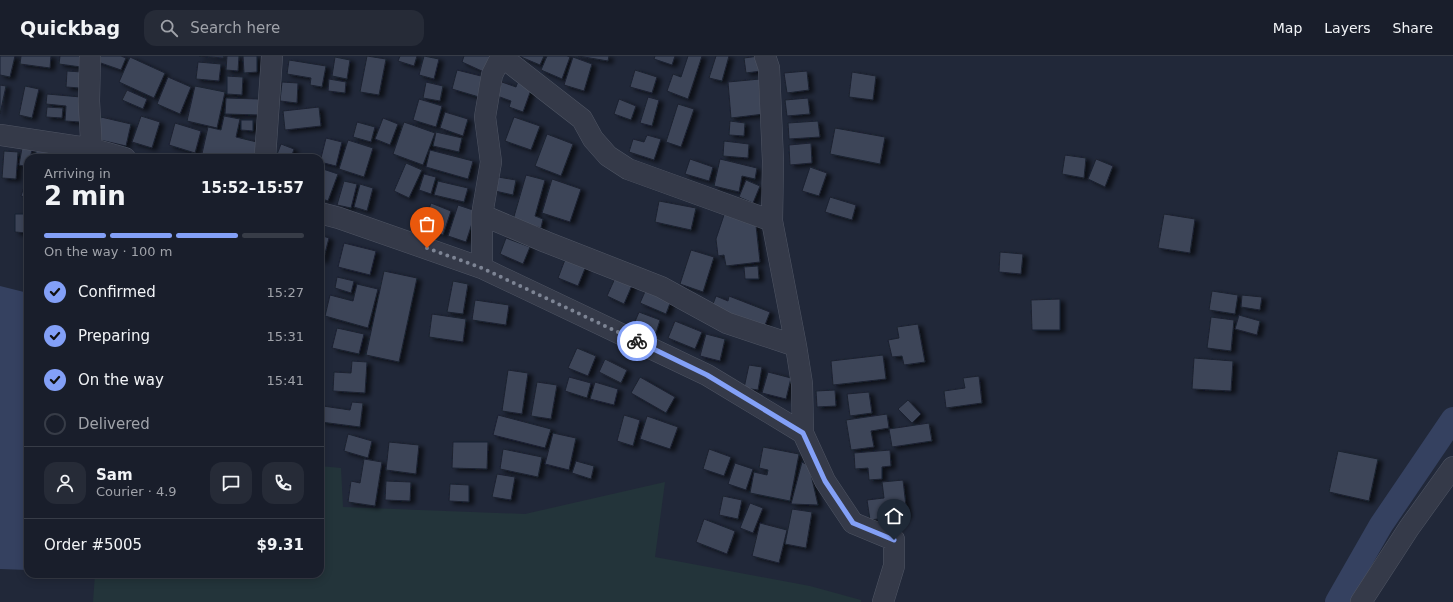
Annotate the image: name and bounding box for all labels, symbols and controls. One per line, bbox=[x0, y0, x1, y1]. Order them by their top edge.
search box bbox=[144, 10, 424, 46]
text: Quickbag bbox=[20, 17, 120, 39]
icon: search bbox=[158, 17, 180, 39]
text: Search here bbox=[190, 19, 280, 37]
text: Map bbox=[1273, 20, 1302, 36]
text: Layers bbox=[1324, 20, 1371, 36]
text: Share bbox=[1393, 20, 1433, 36]
text: Arriving in bbox=[44, 166, 111, 181]
text: 15:52–15:57 bbox=[201, 179, 304, 197]
text: 2 min bbox=[44, 181, 126, 211]
pin bbox=[410, 207, 444, 248]
icon: bag bbox=[416, 213, 438, 235]
text: On the way · 100 m bbox=[44, 244, 172, 259]
icon: check bbox=[44, 281, 66, 303]
text: Confirmed bbox=[78, 283, 156, 301]
text: 15:27 bbox=[267, 285, 304, 300]
courier bbox=[617, 321, 657, 361]
icon: check bbox=[44, 325, 66, 347]
text: Preparing bbox=[78, 327, 150, 345]
text: 15:31 bbox=[267, 329, 304, 344]
icon: bike bbox=[626, 330, 648, 352]
icon: check bbox=[44, 369, 66, 391]
text: On the way bbox=[78, 371, 164, 389]
text: 15:41 bbox=[267, 373, 304, 388]
text: Delivered bbox=[78, 415, 150, 433]
button: person bbox=[44, 462, 86, 504]
button: chat bbox=[210, 462, 252, 504]
button: phone bbox=[262, 462, 304, 504]
text: Sam bbox=[96, 466, 133, 484]
text: Courier · 4.9 bbox=[96, 484, 177, 499]
pin bbox=[877, 499, 911, 540]
icon: home bbox=[883, 505, 905, 527]
text: Order #5005 bbox=[44, 536, 142, 554]
text: $9.31 bbox=[257, 536, 304, 554]

